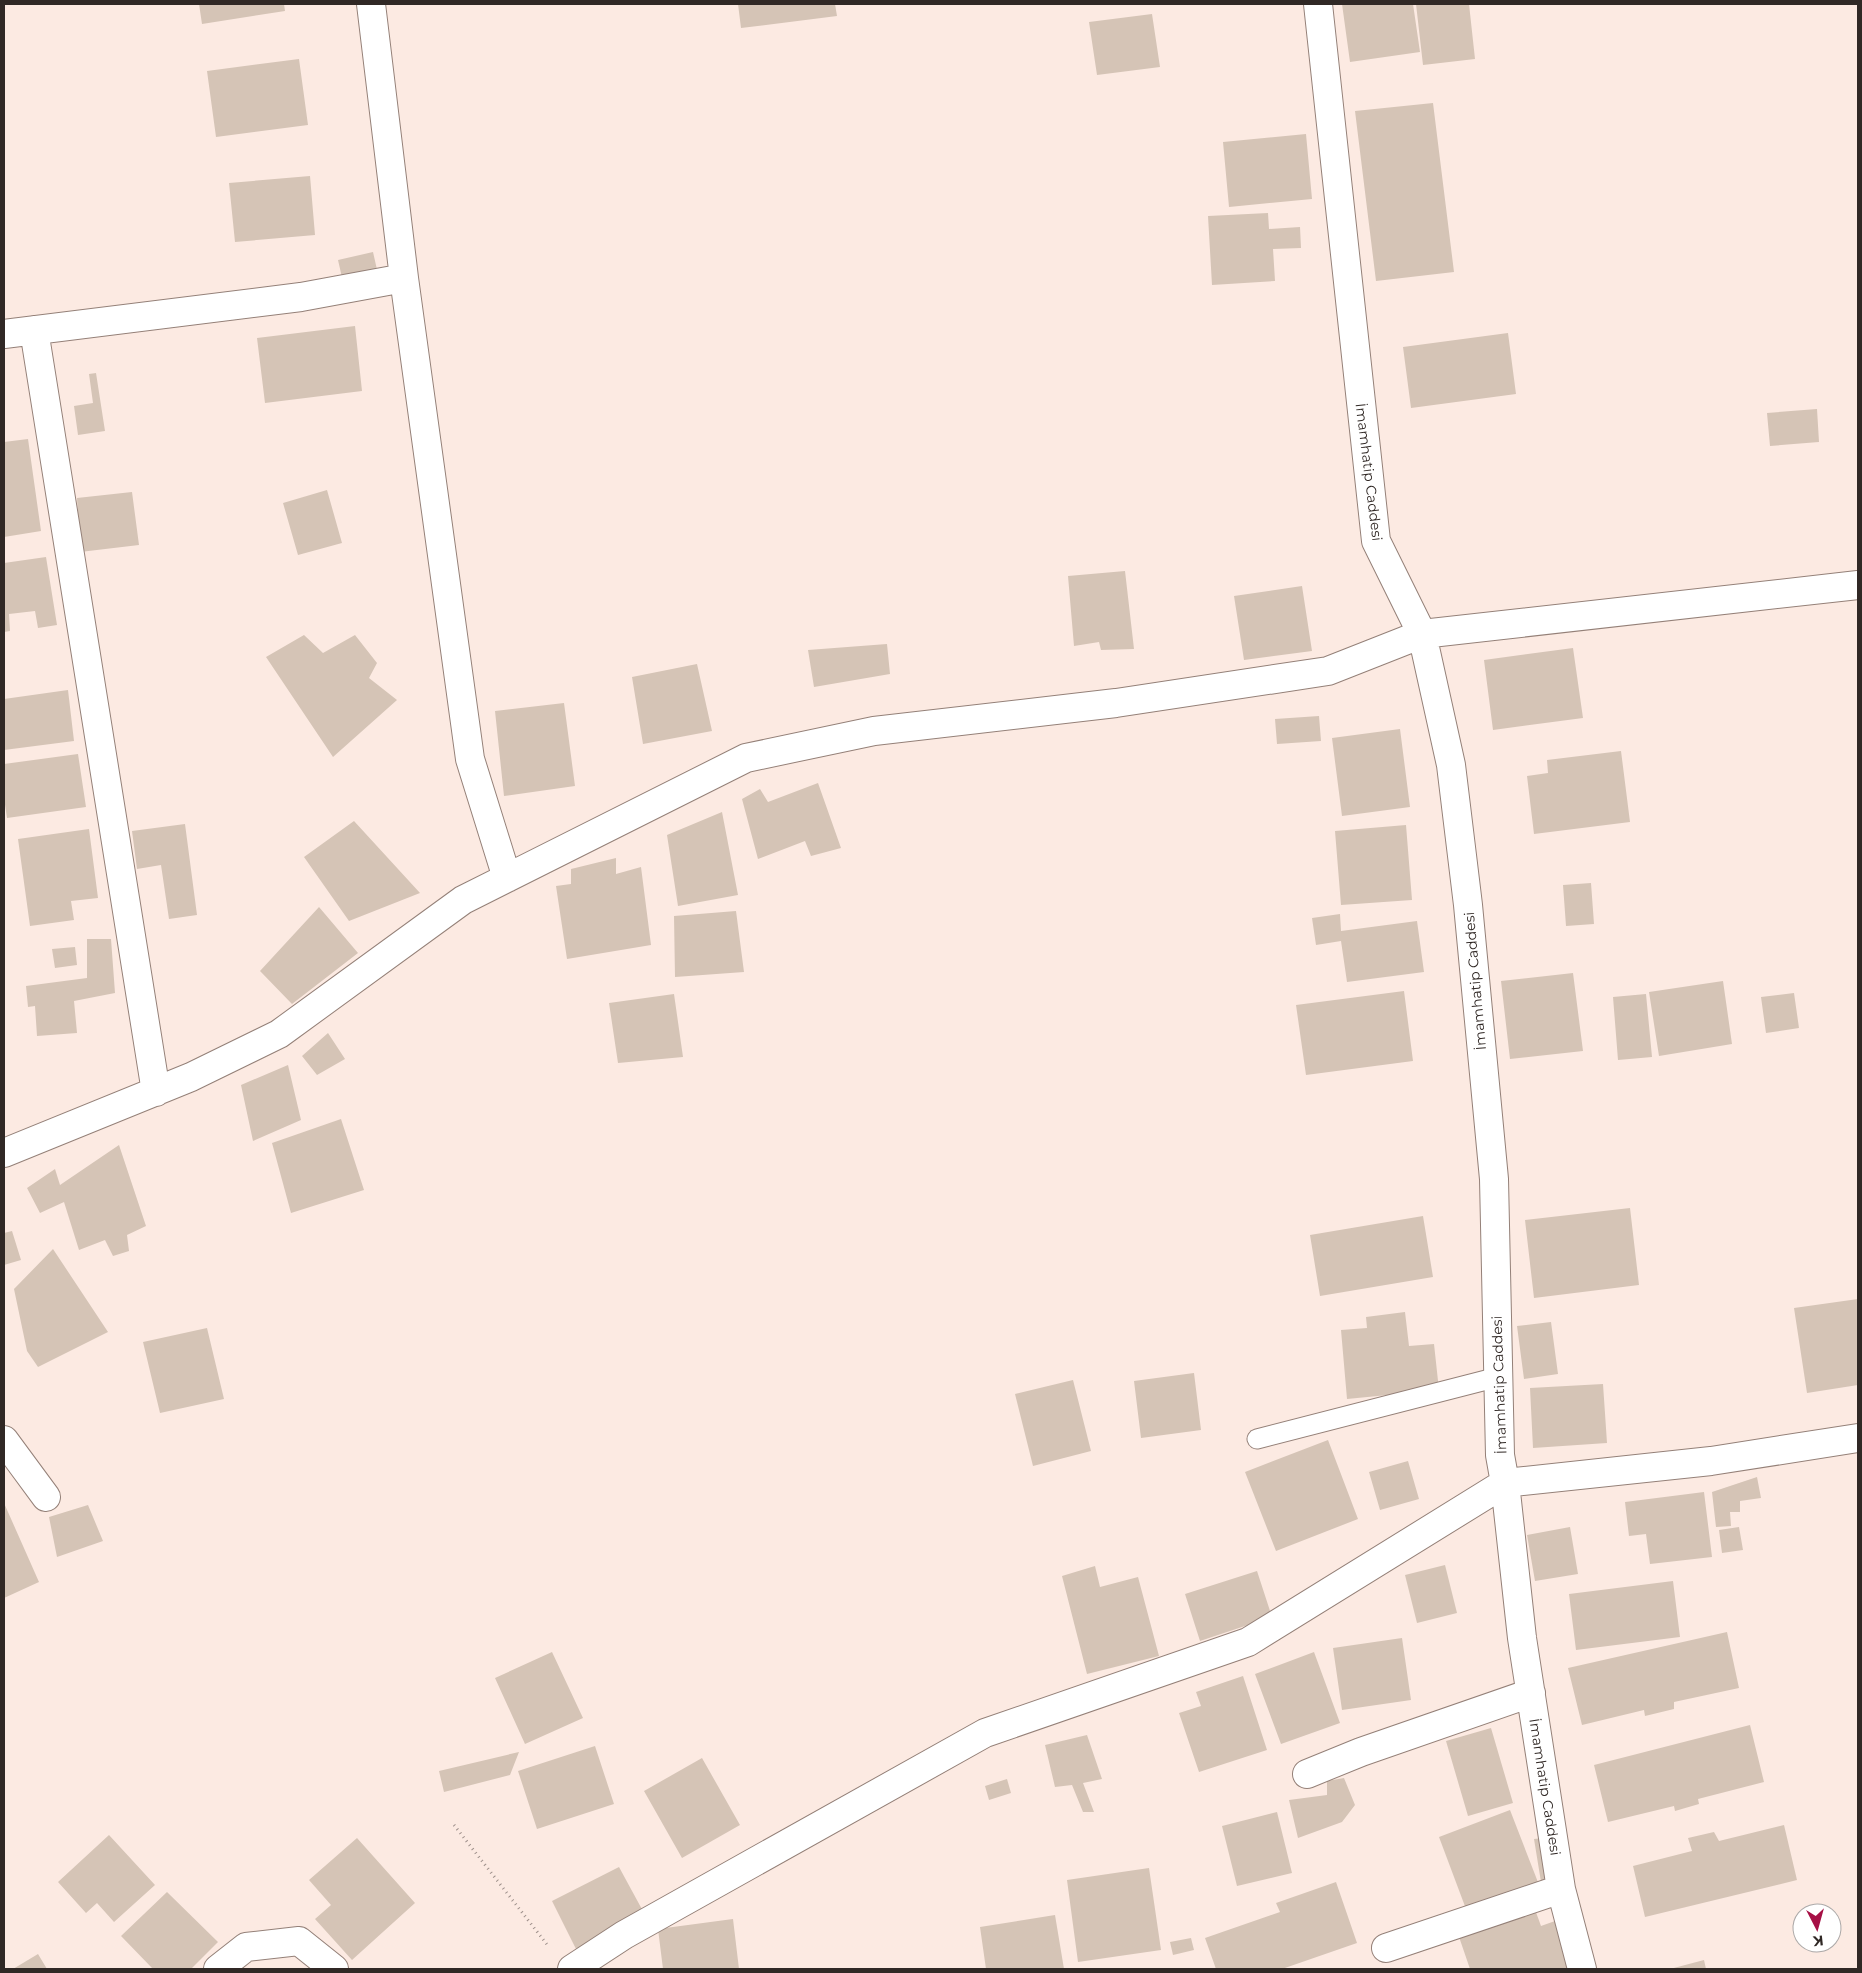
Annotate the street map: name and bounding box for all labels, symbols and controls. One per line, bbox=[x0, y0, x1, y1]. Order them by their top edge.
street label: İmamhatip Caddesi bbox=[1352, 402, 1386, 542]
street label: İmamhatip Caddesi bbox=[1460, 911, 1490, 1051]
street label: İmamhatip Caddesi bbox=[1488, 1315, 1510, 1455]
street label: İmamhatip Caddesi bbox=[1525, 1717, 1565, 1857]
north arrow bbox=[1792, 1903, 1842, 1953]
text: K bbox=[1812, 1931, 1824, 1950]

